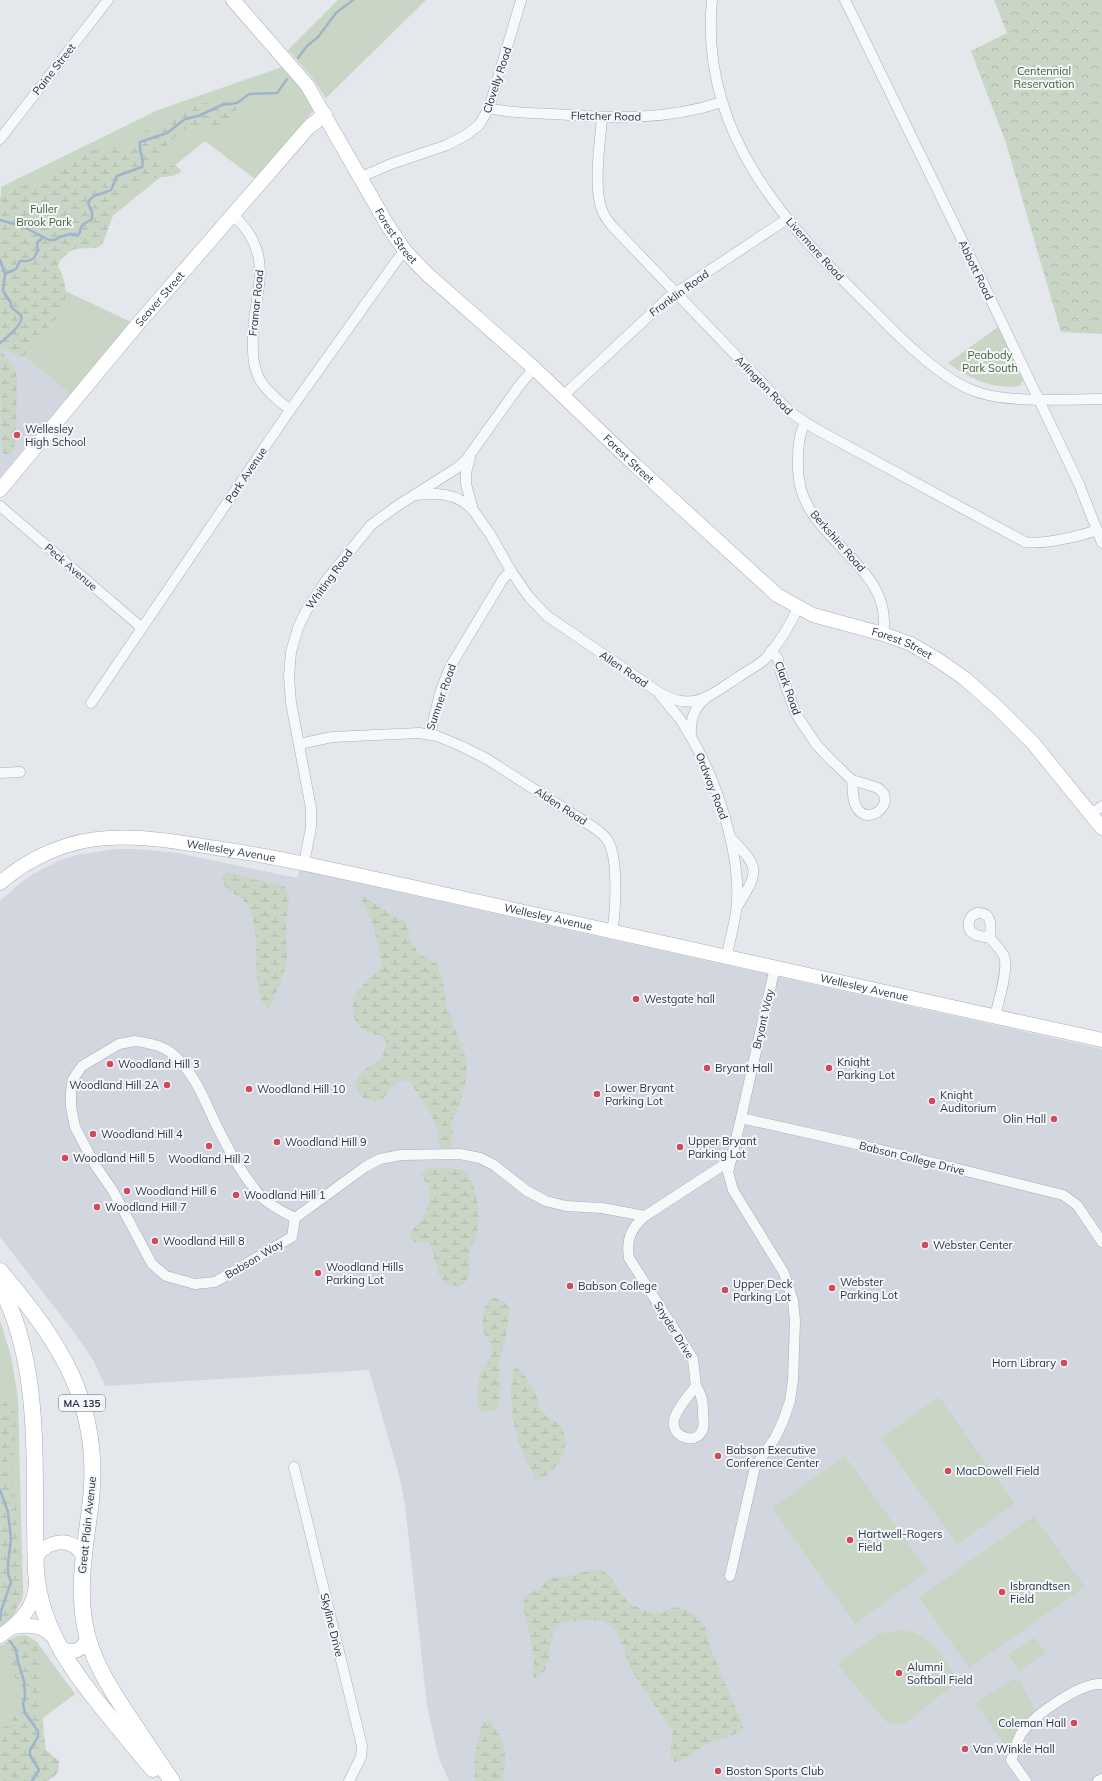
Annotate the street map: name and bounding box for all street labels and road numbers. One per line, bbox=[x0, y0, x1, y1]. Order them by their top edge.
street label: Paine Street bbox=[29, 40, 79, 98]
street label: Clovelly Road bbox=[480, 45, 514, 115]
street label: Fletcher Road bbox=[571, 108, 641, 124]
street label: Forest Street bbox=[372, 205, 420, 267]
street label: Livermore Road bbox=[783, 215, 847, 283]
street label: Abbott Road bbox=[955, 238, 997, 302]
street label: Franklin Road bbox=[646, 267, 712, 319]
street label: Seaver Street bbox=[132, 268, 187, 329]
street label: Framar Road bbox=[246, 269, 266, 337]
street label: Arlington Road bbox=[732, 353, 796, 417]
street label: Forest Street bbox=[600, 431, 657, 486]
street label: Park Avenue bbox=[222, 444, 270, 506]
street label: Berkshire Road bbox=[807, 507, 869, 575]
street label: Peck Avenue bbox=[42, 540, 100, 594]
street label: Whiting Road bbox=[303, 546, 355, 612]
street label: Forest Street bbox=[870, 624, 935, 662]
street label: Allen Road bbox=[597, 648, 651, 690]
street label: Clark Road bbox=[772, 659, 804, 717]
street label: Sumner Road bbox=[423, 662, 459, 732]
street label: Ordway Road bbox=[693, 750, 731, 822]
street label: Alden Road bbox=[532, 784, 590, 828]
street label: Wellesley Avenue bbox=[186, 836, 277, 865]
street label: Wellesley Avenue bbox=[503, 900, 594, 933]
street label: Wellesley Avenue bbox=[819, 971, 910, 1004]
street label: Bryant Way bbox=[749, 987, 777, 1050]
street label: Babson College Drive bbox=[858, 1138, 966, 1178]
street label: Babson Way bbox=[222, 1236, 286, 1282]
street label: Snyder Drive bbox=[651, 1299, 697, 1361]
road number: MA 135 bbox=[59, 1395, 105, 1411]
street label: Great Plain Avenue bbox=[75, 1476, 99, 1574]
street label: Skyline Drive bbox=[317, 1592, 347, 1658]

